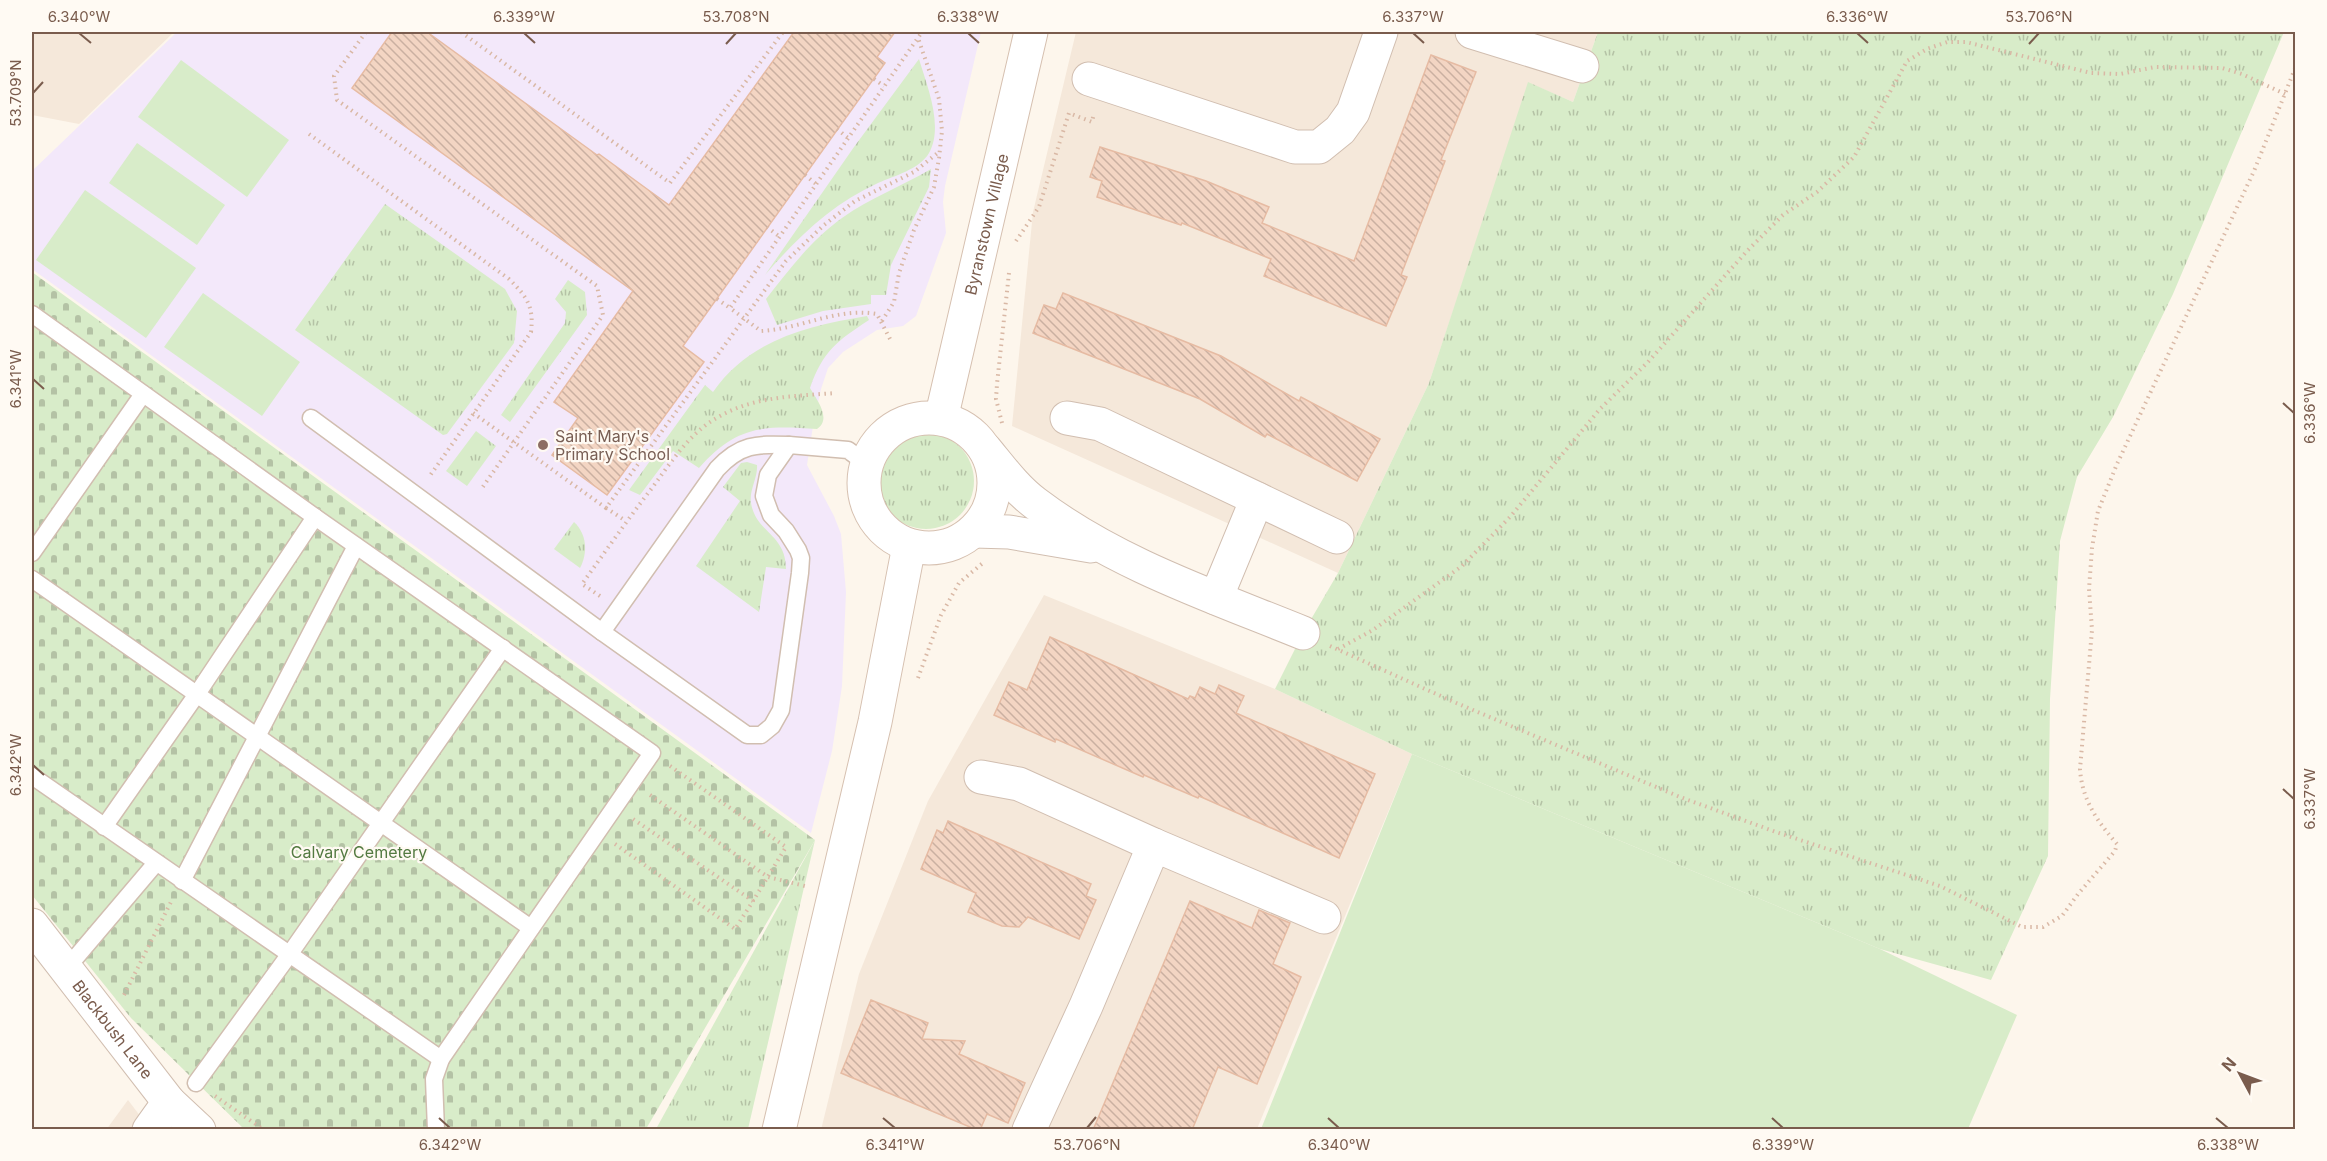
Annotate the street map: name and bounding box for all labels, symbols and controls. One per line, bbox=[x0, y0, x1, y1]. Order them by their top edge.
text: 6.340°W bbox=[48, 7, 111, 26]
text: 6.339°W bbox=[493, 7, 555, 26]
text: 53.708°N bbox=[702, 7, 770, 26]
text: 6.338°W bbox=[937, 7, 999, 26]
text: 6.337°W bbox=[1382, 7, 1444, 26]
text: 6.336°W bbox=[1826, 7, 1888, 26]
text: 53.706°N bbox=[2005, 7, 2073, 26]
text: 53.709°N bbox=[6, 59, 25, 127]
street label: Byranstown Village bbox=[960, 152, 1012, 297]
text: 6.341°W bbox=[6, 349, 25, 409]
text: 6.336°W bbox=[2300, 382, 2319, 444]
place label: Saint Mary's Primary School bbox=[555, 426, 670, 464]
marker: Saint Mary's Primary School bbox=[536, 438, 550, 452]
text: 6.342°W bbox=[6, 734, 25, 796]
text: 6.337°W bbox=[2300, 768, 2319, 830]
park label: Calvary Cemetery bbox=[291, 842, 427, 862]
street label: Blackbush Lane bbox=[68, 976, 157, 1083]
north arrow bbox=[2210, 1044, 2270, 1104]
text: N bbox=[2217, 1053, 2240, 1075]
text: 6.342°W bbox=[419, 1135, 481, 1154]
text: 6.341°W bbox=[865, 1135, 925, 1154]
text: 53.706°N bbox=[1053, 1135, 1121, 1154]
text: 6.340°W bbox=[1308, 1135, 1371, 1154]
text: 6.339°W bbox=[1752, 1135, 1814, 1154]
text: 6.338°W bbox=[2197, 1135, 2259, 1154]

